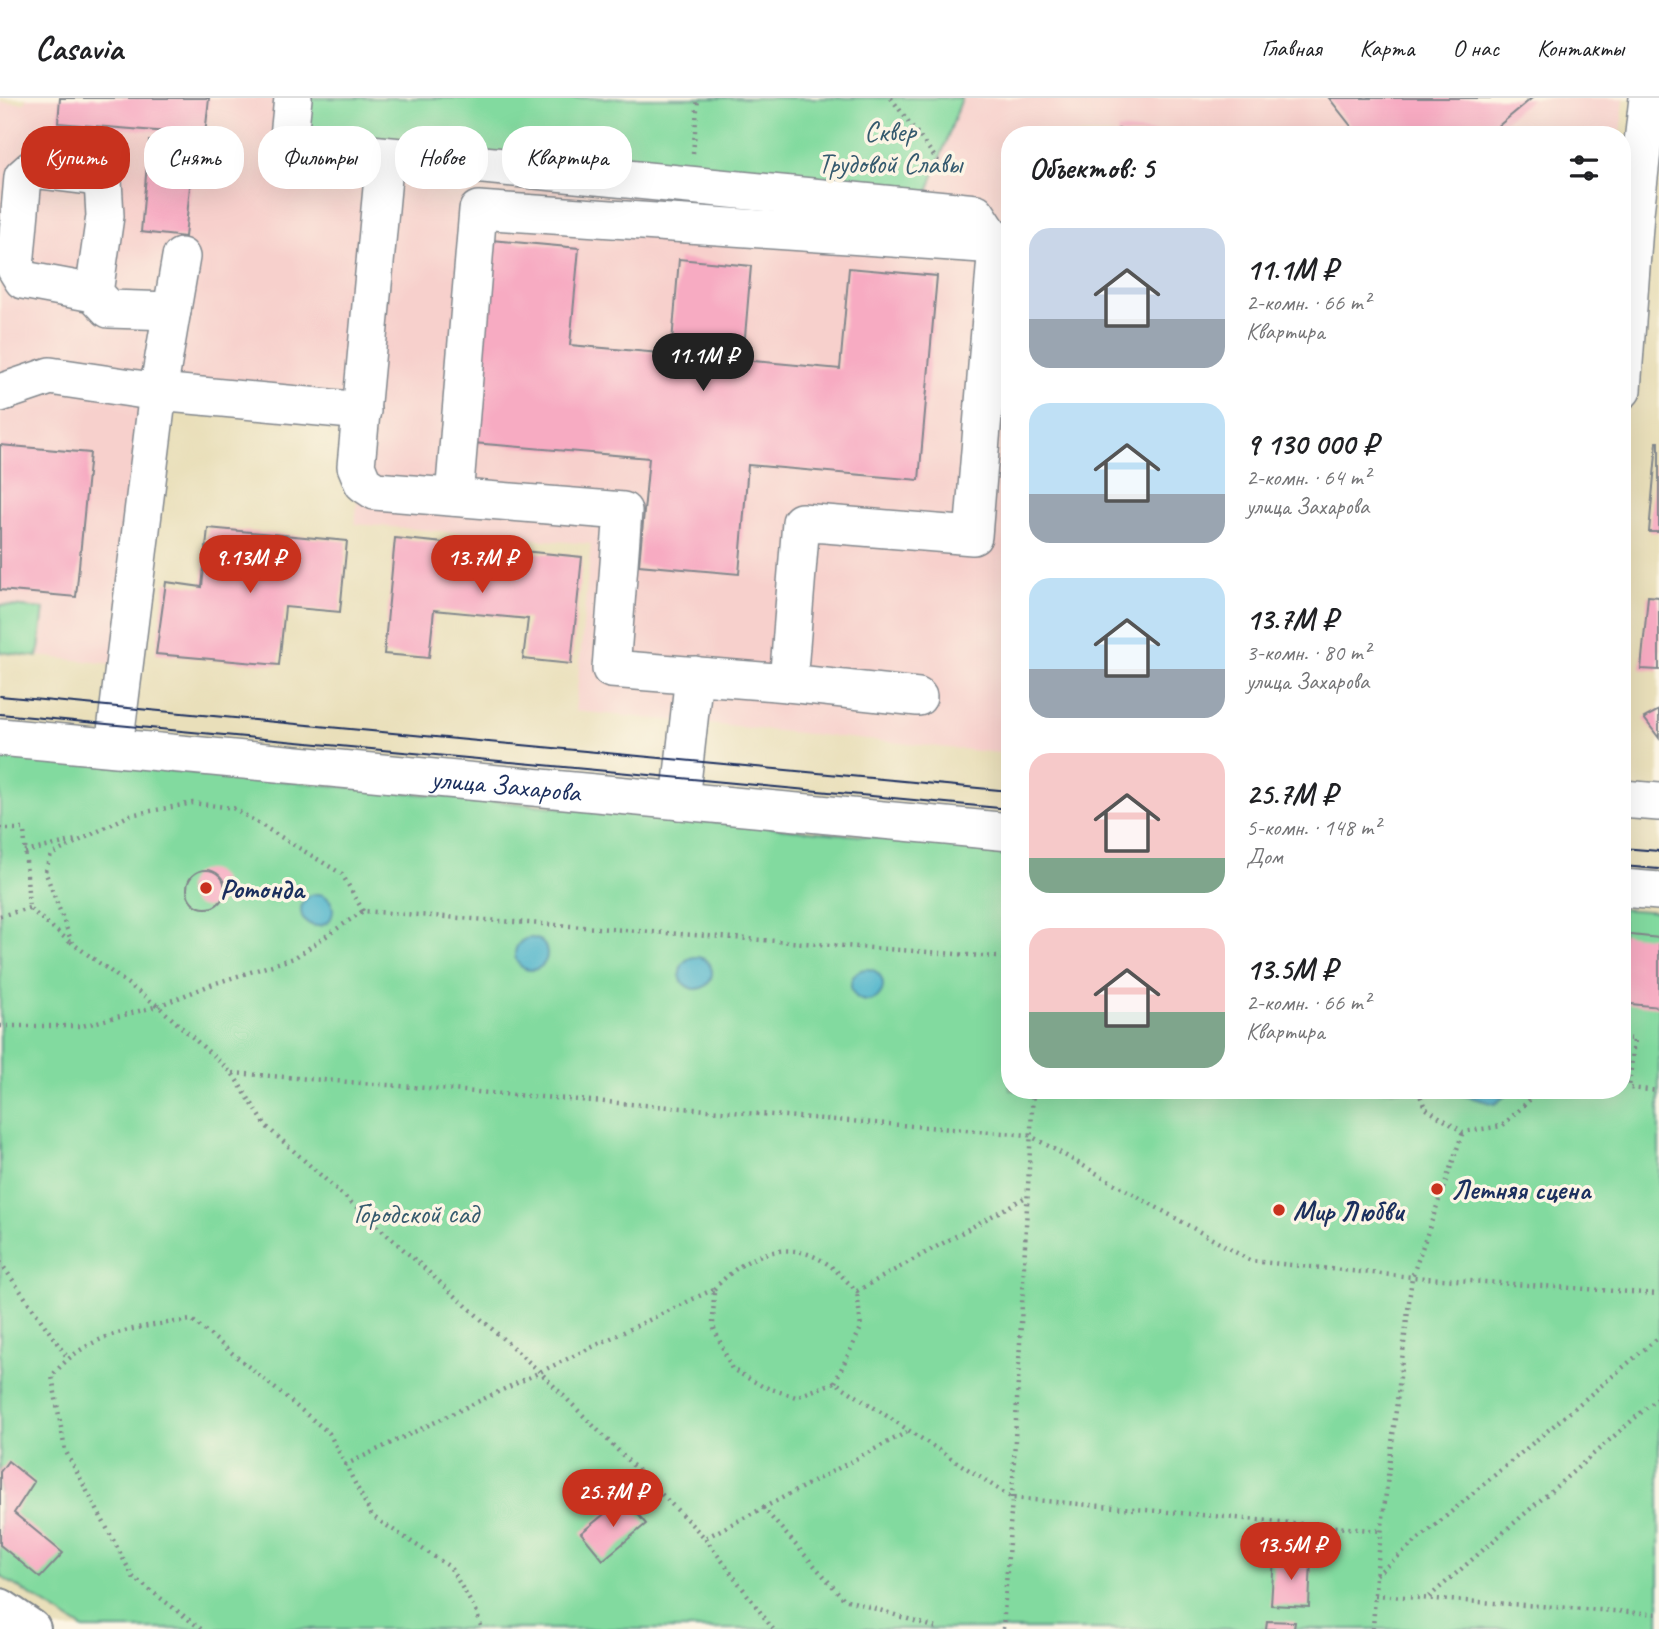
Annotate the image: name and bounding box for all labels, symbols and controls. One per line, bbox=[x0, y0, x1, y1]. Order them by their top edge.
text: Casavia bbox=[35, 27, 123, 69]
text: Главная bbox=[1261, 33, 1322, 63]
text: Карта bbox=[1360, 33, 1414, 63]
text: О нас bbox=[1452, 33, 1499, 63]
text: Контакты bbox=[1537, 33, 1624, 63]
park label: Сквер Трудовой Славы bbox=[818, 114, 964, 181]
chip: Купить bbox=[21, 126, 130, 189]
chip: Снять bbox=[144, 126, 244, 189]
chip: Фильтры bbox=[258, 126, 381, 189]
chip: Новое bbox=[395, 126, 488, 189]
chip: Квартира bbox=[502, 126, 632, 189]
text: Объектов: 5 bbox=[1029, 149, 1154, 187]
icon: filters bbox=[1565, 149, 1603, 187]
text: 11.1M ₽ bbox=[1246, 250, 1337, 288]
icon: home bbox=[1085, 256, 1169, 340]
text: 2-комн. · 66 m² bbox=[1246, 288, 1370, 317]
text: Квартира bbox=[1246, 317, 1324, 346]
pin: 11.1M ₽ bbox=[638, 334, 768, 393]
text: 11.1M ₽ bbox=[668, 341, 738, 370]
text: 9 130 000 ₽ bbox=[1246, 425, 1377, 463]
icon: home bbox=[1085, 431, 1169, 515]
text: 2-комн. · 64 m² bbox=[1246, 463, 1370, 492]
text: улица Захарова bbox=[1246, 492, 1369, 521]
pin: 9.13M ₽ bbox=[185, 536, 315, 595]
pin: 13.7M ₽ bbox=[417, 536, 547, 595]
text: 9.13M ₽ bbox=[215, 543, 285, 572]
text: 13.7M ₽ bbox=[447, 543, 517, 572]
text: 13.7M ₽ bbox=[1246, 600, 1337, 638]
icon: home bbox=[1085, 606, 1169, 690]
text: 3-комн. · 80 m² bbox=[1246, 638, 1370, 667]
text: улица Захарова bbox=[1246, 667, 1369, 696]
street label: улица Захарова bbox=[428, 760, 584, 810]
text: 25.7M ₽ bbox=[1246, 775, 1336, 813]
icon: home bbox=[1085, 781, 1169, 865]
text: 5-комн. · 148 m² bbox=[1246, 813, 1380, 842]
text: Дом bbox=[1246, 842, 1283, 871]
place label: Ротонда bbox=[220, 871, 306, 906]
marker: Ротонда bbox=[198, 880, 214, 896]
text: 13.5M ₽ bbox=[1246, 950, 1337, 988]
icon: home bbox=[1085, 956, 1169, 1040]
text: 2-комн. · 66 m² bbox=[1246, 988, 1370, 1017]
text: Квартира bbox=[1246, 1017, 1324, 1046]
place label: Летняя сцена bbox=[1451, 1172, 1592, 1207]
marker: Летняя сцена bbox=[1429, 1181, 1445, 1197]
place label: Мир Любви bbox=[1293, 1193, 1405, 1228]
park label: Городской сад bbox=[354, 1196, 481, 1231]
marker: Мир Любви bbox=[1271, 1202, 1287, 1218]
pin: 25.7M ₽ bbox=[548, 1470, 678, 1529]
text: 25.7M ₽ bbox=[578, 1477, 648, 1506]
pin: 13.5M ₽ bbox=[1226, 1522, 1356, 1582]
text: 13.5M ₽ bbox=[1256, 1530, 1326, 1559]

